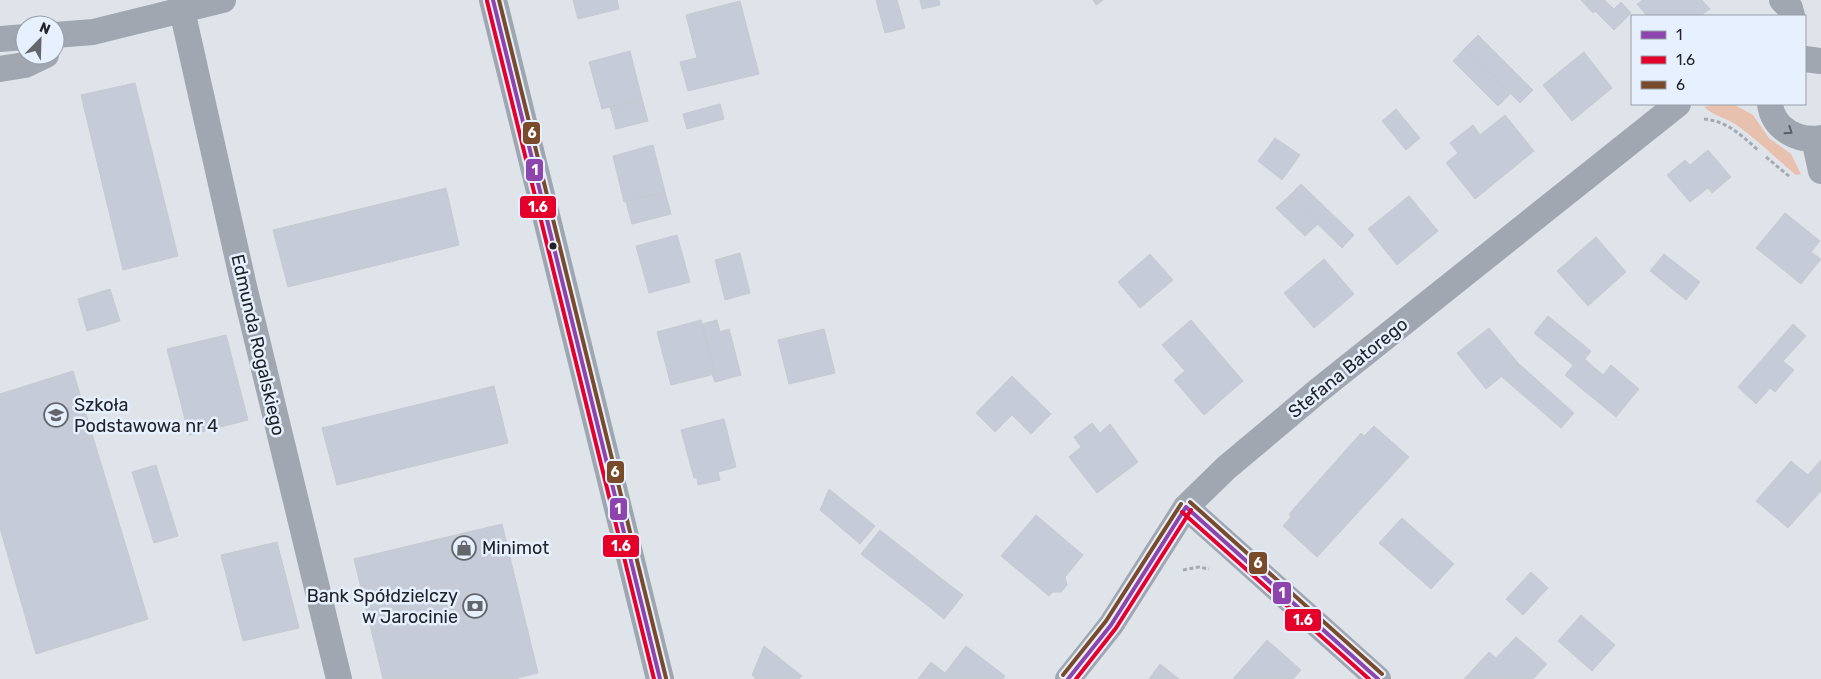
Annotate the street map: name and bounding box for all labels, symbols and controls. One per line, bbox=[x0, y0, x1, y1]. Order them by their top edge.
north arrow bbox=[15, 15, 65, 65]
legend bbox=[1631, 15, 1806, 105]
text: N bbox=[37, 19, 53, 38]
text: 1 bbox=[1676, 26, 1682, 44]
text: 1.6 bbox=[1676, 51, 1695, 69]
text: 6 bbox=[1676, 76, 1685, 94]
line badge: 6 bbox=[522, 121, 541, 145]
text: 6 bbox=[527, 125, 537, 142]
one-way arrow bbox=[1783, 125, 1792, 134]
line badge: 1 bbox=[525, 158, 544, 182]
text: 1 bbox=[532, 162, 539, 179]
line badge: 1.6 bbox=[519, 195, 557, 219]
text: 1.6 bbox=[528, 199, 548, 216]
unlabelled marker bbox=[548, 241, 558, 251]
street label: Edmunda Rogalskiego bbox=[226, 252, 290, 438]
street label: Stefana Batorego bbox=[1284, 313, 1412, 423]
place label: Szkoła Podstawowa nr 4 bbox=[74, 394, 218, 437]
school or university icon: Szkoła Podstawowa nr 4 bbox=[43, 402, 69, 428]
line badge: 6 bbox=[606, 460, 625, 484]
text: 6 bbox=[610, 464, 620, 481]
line badge: 1 bbox=[609, 497, 628, 521]
text: 1 bbox=[615, 501, 622, 518]
line badge: 1.6 bbox=[602, 534, 640, 558]
shop icon: Minimot bbox=[451, 535, 477, 561]
place label: Minimot bbox=[482, 537, 549, 559]
text: 1.6 bbox=[611, 538, 631, 555]
line badge: 6 bbox=[1248, 551, 1268, 575]
text: 6 bbox=[1253, 555, 1263, 572]
line badge: 1 bbox=[1272, 581, 1292, 605]
place label: Bank Spółdzielczy w Jarocinie bbox=[307, 585, 458, 628]
text: 1 bbox=[1279, 585, 1286, 602]
bank icon: Bank Spółdzielczy w Jarocinie bbox=[462, 593, 488, 619]
line badge: 1.6 bbox=[1284, 608, 1322, 632]
text: 1.6 bbox=[1293, 612, 1313, 629]

